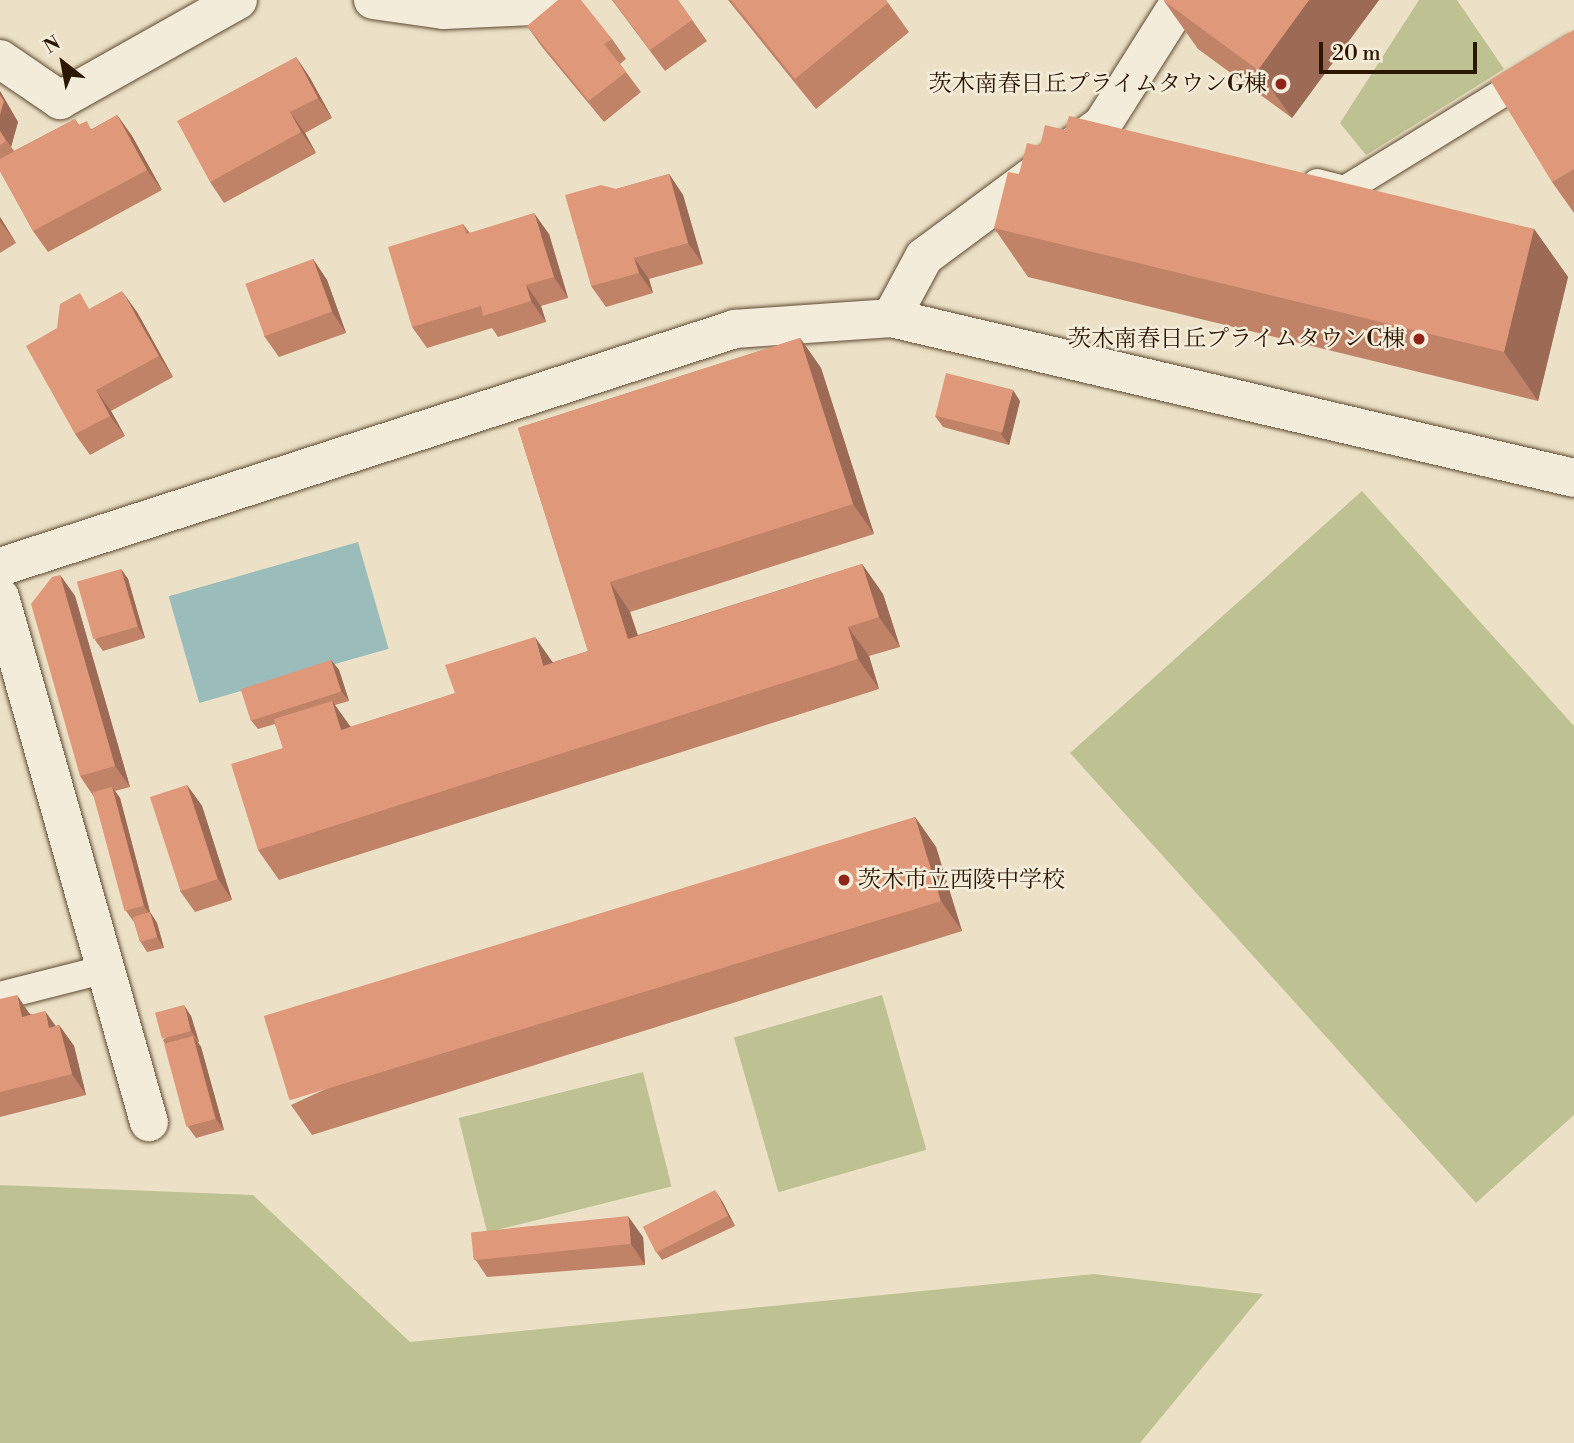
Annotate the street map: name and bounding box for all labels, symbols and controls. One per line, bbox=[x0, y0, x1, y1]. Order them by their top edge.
north arrow bbox=[28, 28, 98, 98]
scale bar bbox=[1322, 28, 1480, 72]
text: N bbox=[40, 31, 65, 59]
text: 20 m bbox=[1332, 41, 1381, 67]
place label: 茨木南春日丘プライムタウンG棟 bbox=[928, 70, 1267, 98]
marker: 茨木南春日丘プライムタウンG棟 bbox=[1273, 76, 1289, 92]
place label: 茨木南春日丘プライムタウンC棟 bbox=[1067, 325, 1405, 353]
marker: 茨木南春日丘プライムタウンC棟 bbox=[1411, 331, 1427, 347]
place label: 茨木市立西陵中学校 bbox=[858, 866, 1065, 894]
marker: 茨木市立西陵中学校 bbox=[836, 872, 852, 888]

